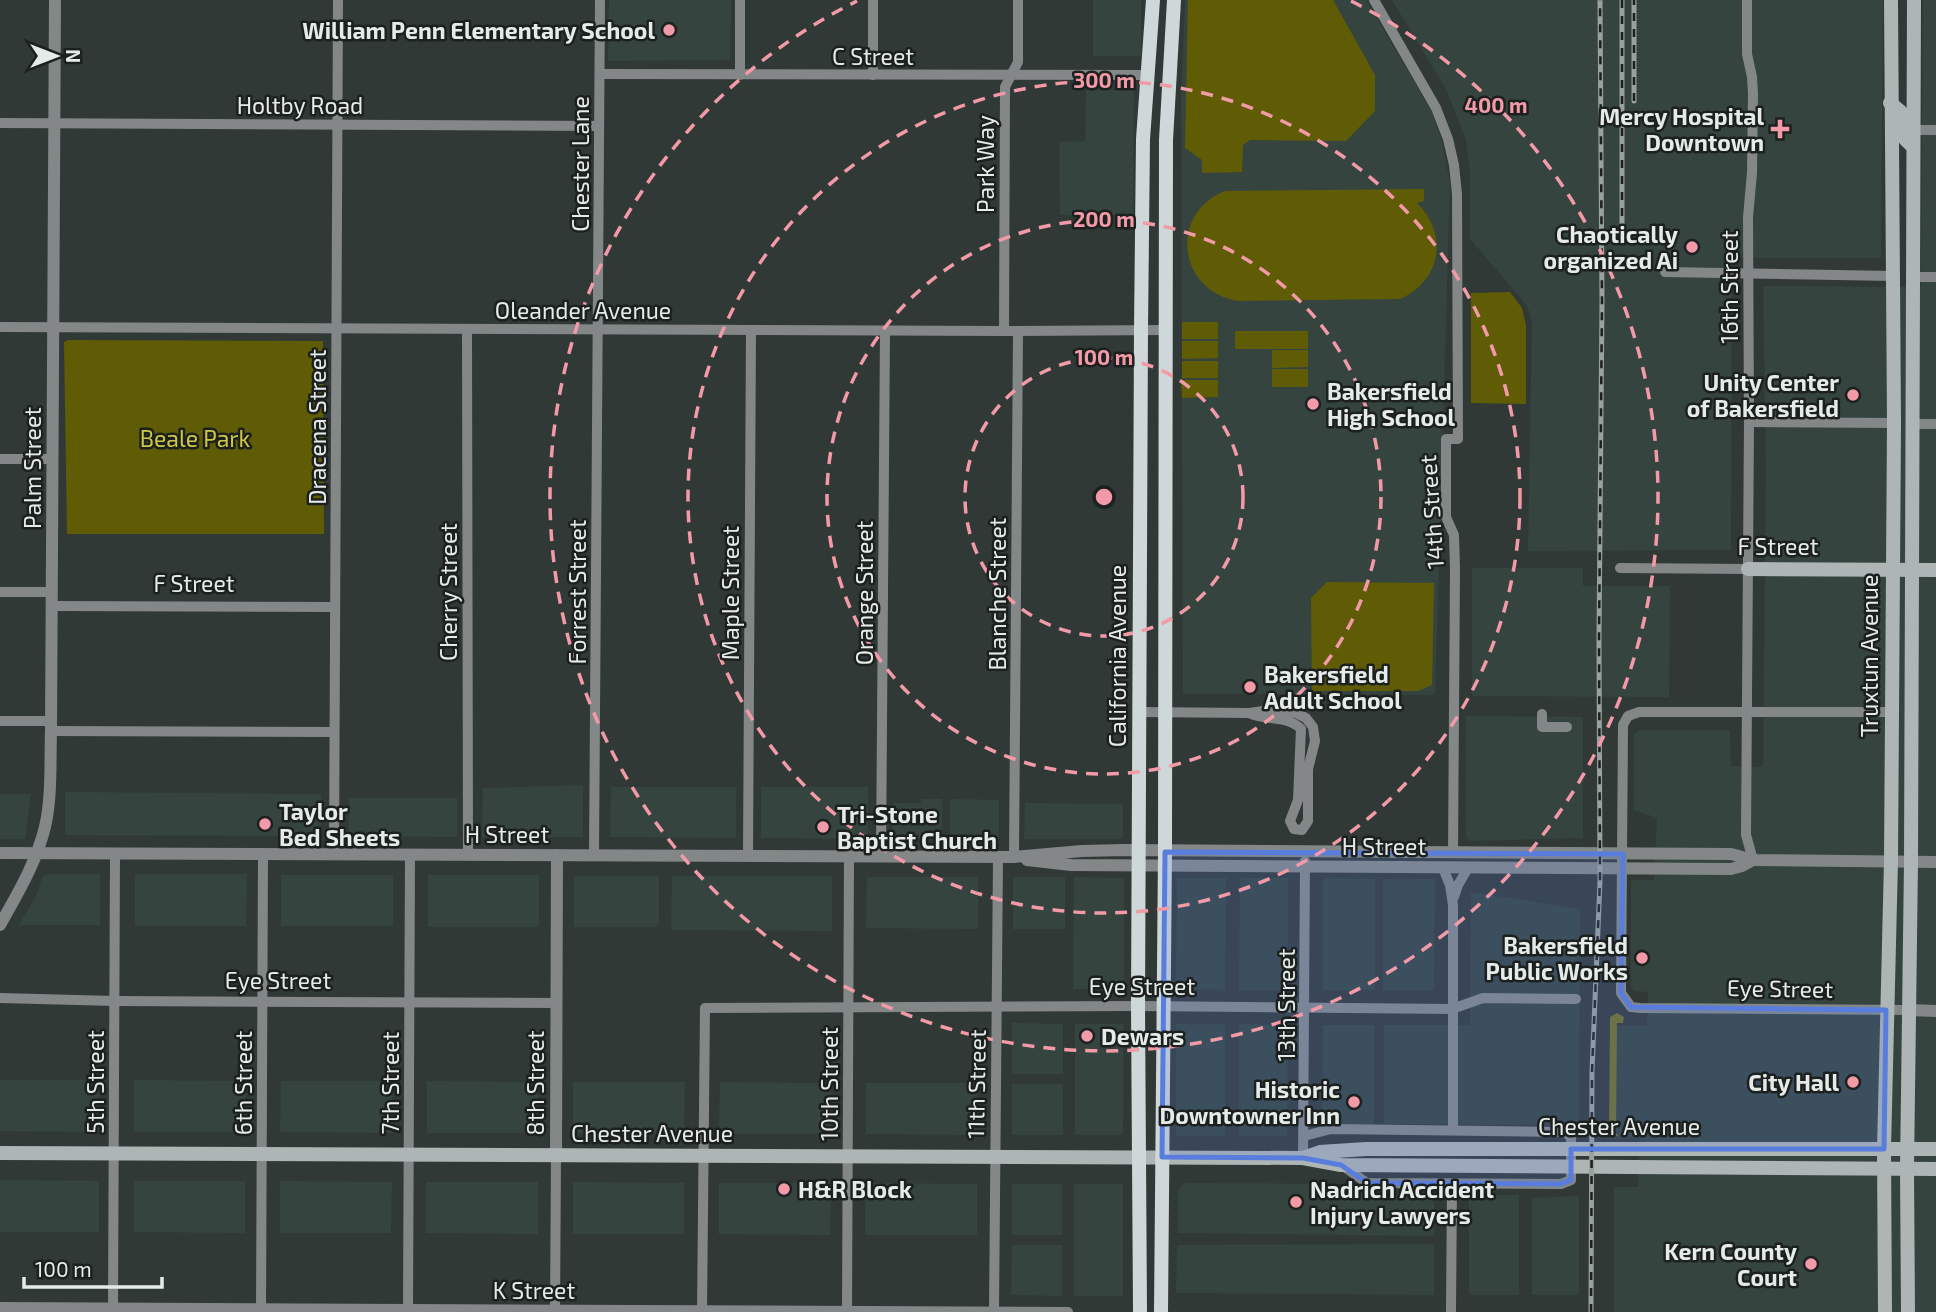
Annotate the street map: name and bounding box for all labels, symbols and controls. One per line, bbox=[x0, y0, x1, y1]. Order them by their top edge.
place label: William Penn Elementary School bbox=[302, 16, 655, 44]
north arrow bbox=[21, 21, 91, 91]
marker: William Penn Elementary School bbox=[661, 22, 677, 38]
street label: C Street bbox=[832, 42, 914, 70]
text: N bbox=[62, 49, 85, 63]
text: 300 m bbox=[1073, 67, 1135, 92]
street label: Holtby Road bbox=[237, 91, 363, 119]
text: 400 m bbox=[1465, 92, 1527, 117]
street label: Chester Lane bbox=[566, 96, 594, 232]
place label: Mercy Hospital Downtown bbox=[1599, 102, 1764, 156]
street label: Park Way bbox=[971, 115, 999, 213]
marker: Mercy Hospital Downtown bbox=[1770, 119, 1790, 139]
text: 200 m bbox=[1073, 206, 1135, 231]
place label: Chaotically organized Ai bbox=[1544, 220, 1678, 274]
street label: 16th Street bbox=[1715, 230, 1743, 344]
marker: Chaotically organized Ai bbox=[1684, 239, 1700, 255]
street label: Oleander Avenue bbox=[495, 296, 671, 324]
text: 100 m bbox=[1075, 344, 1133, 369]
street label: Dracena Street bbox=[303, 349, 331, 505]
place label: Unity Center of Bakersfield bbox=[1687, 368, 1839, 422]
place label: Bakersfield High School bbox=[1327, 377, 1456, 431]
marker: Unity Center of Bakersfield bbox=[1845, 387, 1861, 403]
marker: Bakersfield High School bbox=[1305, 396, 1321, 412]
street label: Palm Street bbox=[18, 407, 46, 529]
park label: Beale Park bbox=[140, 424, 251, 452]
street label: 14th Street bbox=[1413, 454, 1449, 570]
centre of rings bbox=[1092, 485, 1116, 509]
street label: Blanche Street bbox=[983, 517, 1011, 671]
street label: Forrest Street bbox=[563, 519, 591, 665]
street label: Orange Street bbox=[850, 520, 878, 665]
street label: Cherry Street bbox=[434, 523, 462, 661]
street label: Maple Street bbox=[716, 526, 744, 660]
street label: F Street bbox=[1737, 532, 1819, 560]
street label: California Avenue bbox=[1103, 565, 1131, 747]
street label: F Street bbox=[153, 569, 235, 597]
street label: Truxtun Avenue bbox=[1855, 575, 1883, 737]
place label: Bakersfield Adult School bbox=[1264, 660, 1402, 714]
marker: Bakersfield Adult School bbox=[1242, 679, 1258, 695]
place label: Taylor Bed Sheets bbox=[279, 797, 400, 851]
place label: Tri-Stone Baptist Church bbox=[837, 800, 997, 854]
marker: Taylor Bed Sheets bbox=[257, 816, 273, 832]
marker: Tri-Stone Baptist Church bbox=[815, 819, 831, 835]
street label: H Street bbox=[465, 820, 549, 848]
street label: H Street bbox=[1342, 832, 1426, 860]
place label: Bakersfield Public Works bbox=[1486, 931, 1628, 985]
street label: 13th Street bbox=[1272, 948, 1300, 1062]
marker: Bakersfield Public Works bbox=[1634, 950, 1650, 966]
street label: Eye Street bbox=[225, 966, 331, 994]
street label: Eye Street bbox=[1089, 972, 1195, 1000]
street label: Eye Street bbox=[1727, 973, 1834, 1003]
place label: Dewars bbox=[1101, 1022, 1184, 1050]
street label: 10th Street bbox=[815, 1027, 843, 1141]
marker: Dewars bbox=[1079, 1028, 1095, 1044]
street label: 11th Street bbox=[961, 1029, 991, 1139]
street label: 5th Street bbox=[81, 1030, 109, 1134]
street label: 8th Street bbox=[521, 1030, 549, 1136]
street label: 6th Street bbox=[229, 1031, 257, 1135]
street label: 7th Street bbox=[376, 1031, 404, 1134]
place label: City Hall bbox=[1748, 1068, 1839, 1096]
marker: City Hall bbox=[1845, 1074, 1861, 1090]
place label: Historic Downtowner Inn bbox=[1160, 1075, 1340, 1129]
marker: Historic Downtowner Inn bbox=[1346, 1094, 1362, 1110]
street label: Chester Avenue bbox=[1538, 1112, 1700, 1140]
street label: Chester Avenue bbox=[571, 1119, 733, 1147]
place label: H&R Block bbox=[798, 1175, 912, 1203]
place label: Nadrich Accident Injury Lawyers bbox=[1310, 1175, 1494, 1229]
marker: H&R Block bbox=[776, 1181, 792, 1197]
marker: Nadrich Accident Injury Lawyers bbox=[1288, 1194, 1304, 1210]
place label: Kern County Court bbox=[1664, 1237, 1797, 1291]
scale bar bbox=[24, 1246, 163, 1290]
text: 100 m bbox=[35, 1256, 92, 1281]
marker: Kern County Court bbox=[1803, 1256, 1819, 1272]
street label: K Street bbox=[493, 1276, 575, 1304]

